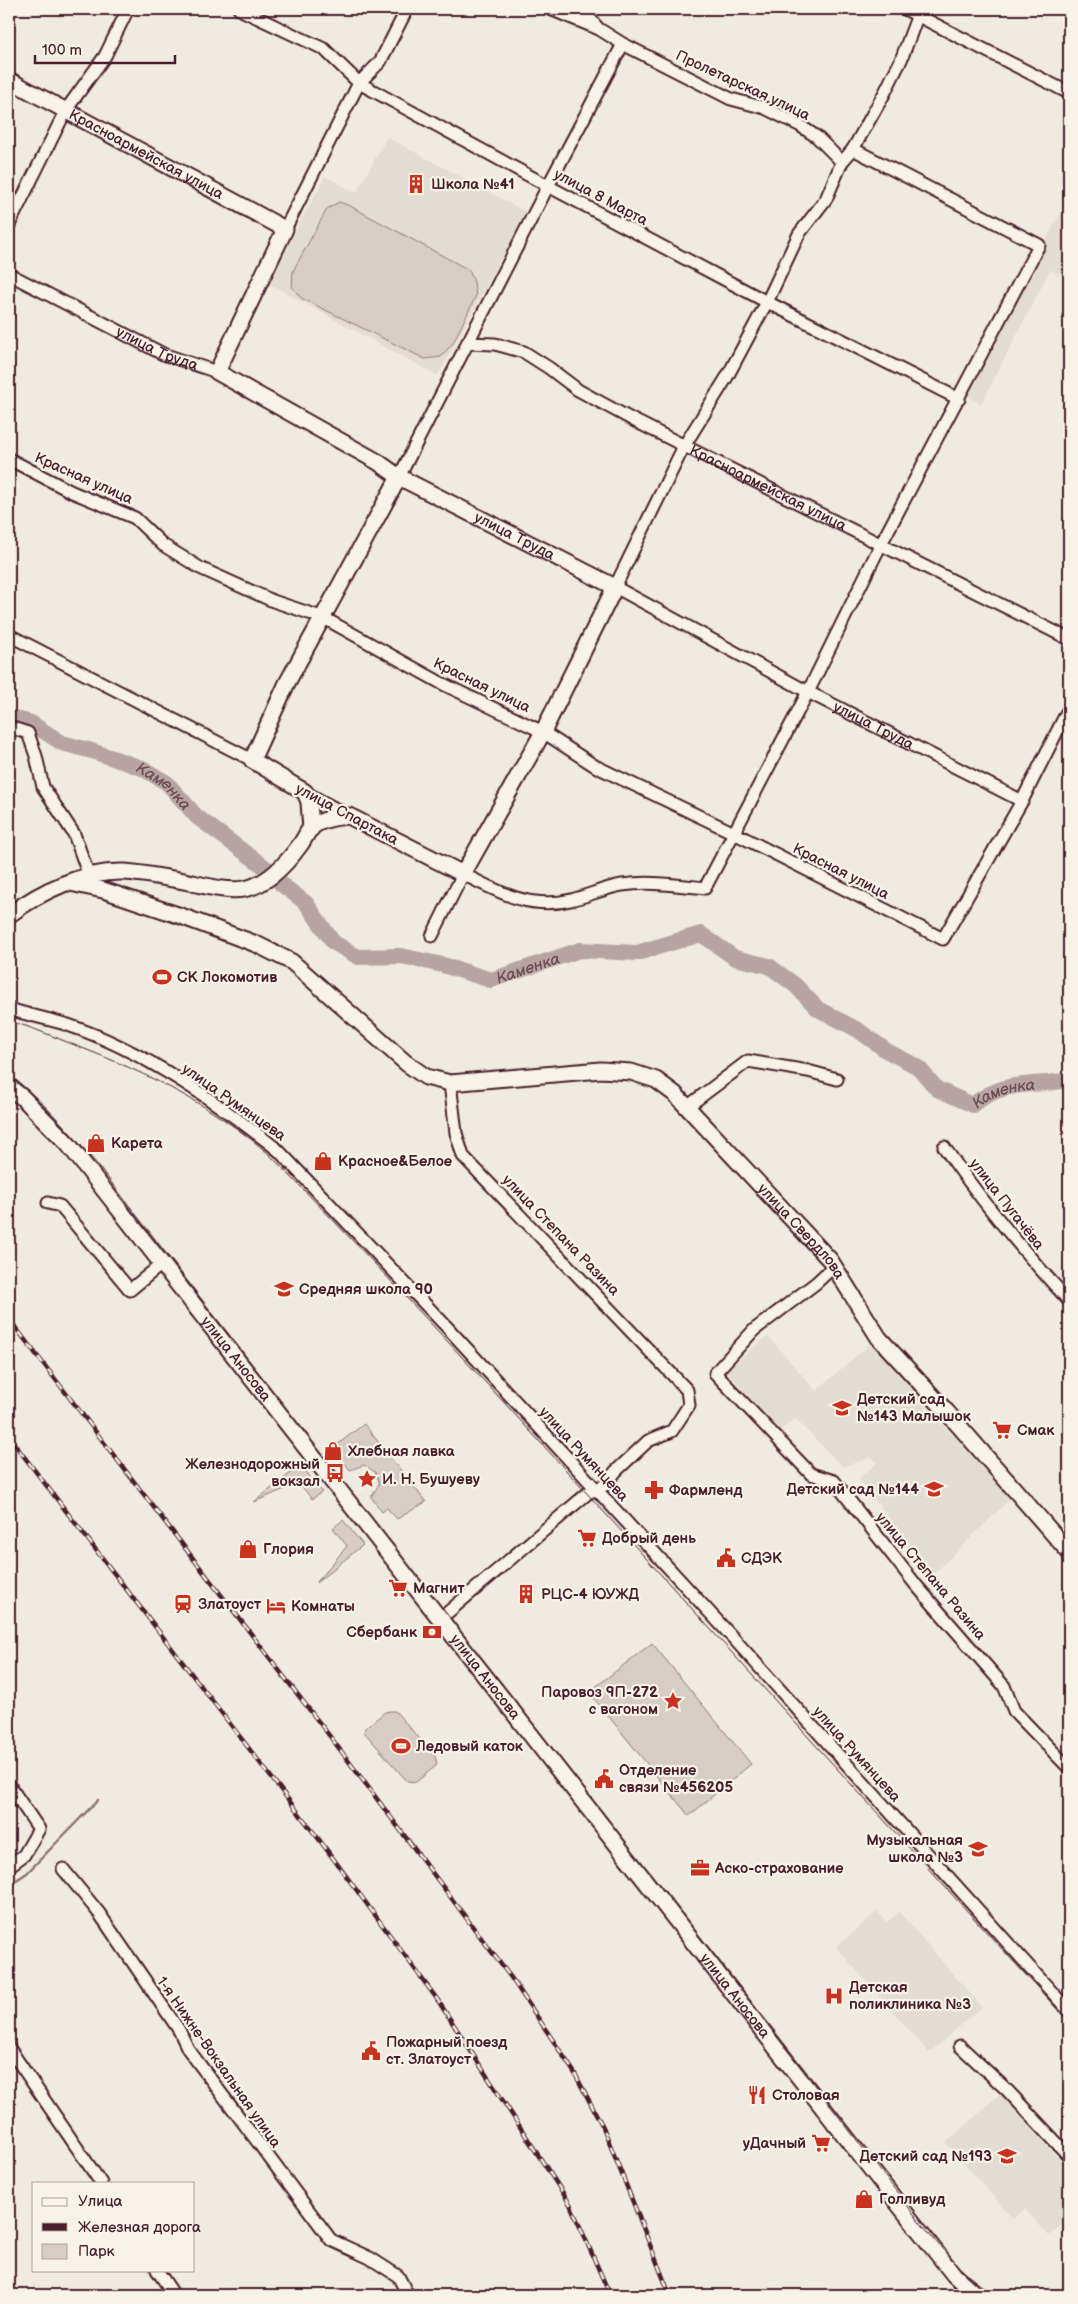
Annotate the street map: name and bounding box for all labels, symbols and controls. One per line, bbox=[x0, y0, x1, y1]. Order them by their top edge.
scale bar bbox=[35, 32, 175, 64]
text: 100 m bbox=[42, 41, 82, 60]
street label: Пролетарская улица bbox=[673, 46, 813, 125]
street label: Красноармейская улица bbox=[65, 105, 227, 204]
street label: улица 8 Марта bbox=[551, 165, 651, 230]
building icon: Школа №41 bbox=[405, 173, 427, 195]
place label: Школа №41 bbox=[431, 175, 515, 194]
street label: улица Труда bbox=[113, 322, 200, 375]
street label: Красноармейская улица bbox=[686, 441, 849, 536]
street label: Красная улица bbox=[32, 448, 136, 509]
street label: улица Труда bbox=[471, 508, 558, 565]
street label: Красная улица bbox=[430, 654, 534, 717]
street label: улица Труда bbox=[830, 698, 917, 754]
water label: Каменка bbox=[132, 759, 194, 815]
street label: улица Спартака bbox=[292, 779, 401, 850]
street label: Красная улица bbox=[789, 839, 892, 904]
water label: Каменка bbox=[494, 949, 563, 989]
sports icon: СК Локомотив bbox=[151, 966, 173, 988]
place label: СК Локомотив bbox=[177, 968, 277, 987]
street label: улица Румянцева bbox=[178, 1059, 289, 1145]
water label: Каменка bbox=[969, 1076, 1036, 1113]
shop icon: Карета bbox=[85, 1132, 107, 1154]
place label: Карета bbox=[111, 1134, 163, 1153]
shop icon: Красное&Белое bbox=[312, 1150, 334, 1172]
place label: Красное&Белое bbox=[338, 1152, 452, 1171]
street label: улица Пугачёва bbox=[965, 1155, 1048, 1254]
street label: улица Степана Разина bbox=[498, 1171, 624, 1300]
street label: улица Свердлова bbox=[753, 1180, 849, 1283]
school or university icon: Средняя школа 90 bbox=[273, 1278, 295, 1300]
place label: Средняя школа 90 bbox=[299, 1280, 433, 1299]
street label: улица Аносова bbox=[197, 1313, 275, 1406]
place label: Детский сад №143 Малышок bbox=[857, 1390, 972, 1426]
school or university icon: Детский сад №143 Малышок bbox=[831, 1397, 853, 1419]
street label: улица Румянцева bbox=[535, 1403, 632, 1506]
supermarket icon: Смак bbox=[991, 1419, 1013, 1441]
place label: Смак bbox=[1017, 1421, 1055, 1440]
shop icon: Хлебная лавка bbox=[322, 1440, 344, 1462]
place label: Хлебная лавка bbox=[347, 1442, 455, 1461]
place label: Железнодорожный вокзал bbox=[185, 1455, 320, 1491]
bus stop icon: Железнодорожный вокзал bbox=[324, 1462, 346, 1484]
place icon: И. Н. Бушуеву bbox=[356, 1468, 378, 1490]
place label: И. Н. Бушуеву bbox=[382, 1470, 481, 1489]
school or university icon: Детский сад №144 bbox=[923, 1478, 945, 1500]
pharmacy icon: Фармленд bbox=[643, 1479, 665, 1501]
place label: Детский сад №144 bbox=[786, 1480, 919, 1499]
place label: Фармленд bbox=[669, 1481, 742, 1500]
street label: улица Степана Разина bbox=[872, 1508, 990, 1644]
supermarket icon: Добрый день bbox=[576, 1527, 598, 1549]
place label: Добрый день bbox=[602, 1529, 696, 1548]
shop icon: Глория bbox=[237, 1538, 259, 1560]
place label: Глория bbox=[263, 1540, 314, 1559]
public building icon: СДЭК bbox=[715, 1547, 737, 1569]
place label: СДЭК bbox=[741, 1549, 783, 1568]
supermarket icon: Магнит bbox=[387, 1577, 409, 1599]
place label: Магнит bbox=[413, 1579, 465, 1598]
building icon: РЦС-4 ЮУЖД bbox=[515, 1583, 537, 1605]
place label: РЦС-4 ЮУЖД bbox=[541, 1585, 640, 1604]
station icon: Златоуст bbox=[172, 1593, 194, 1615]
place label: Златоуст bbox=[198, 1595, 262, 1614]
hotel icon: Комнаты bbox=[265, 1595, 287, 1617]
place label: Комнаты bbox=[291, 1597, 355, 1616]
bank icon: Сбербанк bbox=[421, 1621, 443, 1643]
place label: Сбербанк bbox=[346, 1623, 418, 1642]
street label: улица Аносова bbox=[446, 1631, 524, 1724]
place label: Паровоз 9П-272 с вагоном bbox=[541, 1683, 658, 1719]
place icon: Паровоз 9П-272 с вагоном bbox=[662, 1690, 684, 1712]
street label: улица Румянцева bbox=[809, 1702, 905, 1806]
sports icon: Ледовый каток bbox=[390, 1735, 412, 1757]
place label: Ледовый каток bbox=[415, 1737, 524, 1756]
place label: Отделение связи №456205 bbox=[619, 1761, 733, 1797]
public building icon: Отделение связи №456205 bbox=[593, 1768, 615, 1790]
place label: Музыкальная школа №3 bbox=[866, 1831, 963, 1867]
school or university icon: Музыкальная школа №3 bbox=[967, 1838, 989, 1860]
office icon: Аско-страхование bbox=[689, 1857, 711, 1879]
place label: Аско-страхование bbox=[714, 1859, 844, 1878]
street label: улица Аносова bbox=[696, 1950, 774, 2042]
street label: 1-я Нижне-Вокзальная улица bbox=[152, 1973, 285, 2152]
place label: Детская поликлиника №3 bbox=[849, 1978, 971, 2014]
hospital icon: Детская поликлиника №3 bbox=[823, 1985, 845, 2007]
place label: Пожарный поезд ст. Златоуст bbox=[386, 2033, 507, 2069]
public building icon: Пожарный поезд ст. Златоуст bbox=[360, 2040, 382, 2062]
restaurant icon: Столовая bbox=[746, 2084, 768, 2106]
place label: Столовая bbox=[772, 2086, 840, 2105]
supermarket icon: уДачный bbox=[810, 2132, 832, 2154]
place label: уДачный bbox=[743, 2134, 806, 2153]
school or university icon: Детский сад №193 bbox=[996, 2145, 1018, 2167]
place label: Детский сад №193 bbox=[860, 2147, 992, 2166]
legend bbox=[32, 2182, 195, 2272]
shop icon: Голливуд bbox=[853, 2188, 875, 2210]
place label: Голливуд bbox=[879, 2190, 945, 2209]
text: Улица bbox=[78, 2192, 123, 2211]
text: Железная дорога bbox=[78, 2218, 201, 2237]
text: Парк bbox=[78, 2242, 115, 2261]

